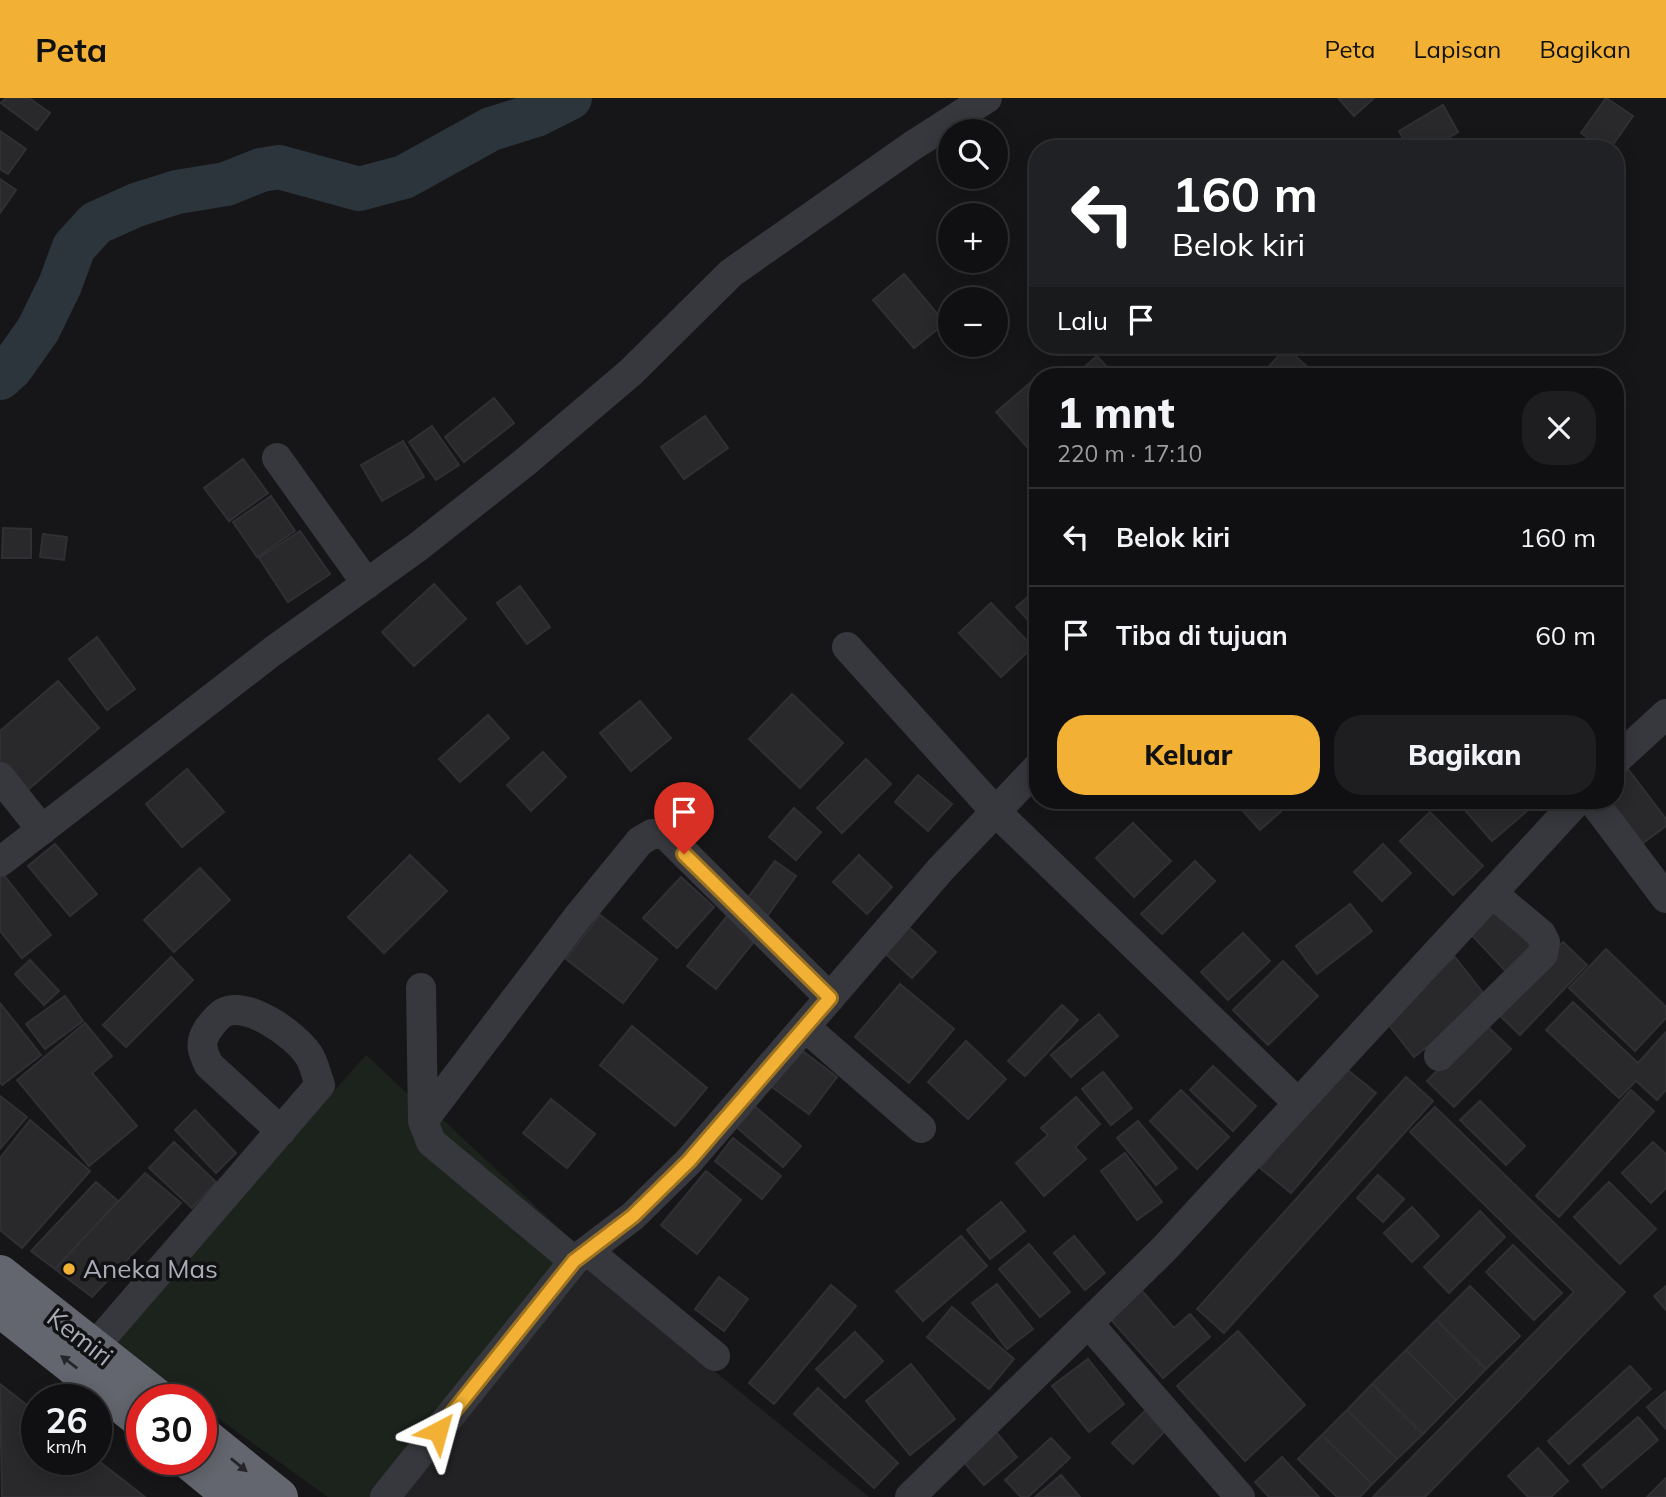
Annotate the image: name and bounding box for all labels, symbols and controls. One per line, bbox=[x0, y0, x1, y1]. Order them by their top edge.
text: Peta bbox=[35, 29, 107, 70]
text: Peta bbox=[1324, 34, 1375, 64]
text: Lapisan bbox=[1413, 34, 1501, 64]
text: Bagikan bbox=[1539, 34, 1631, 64]
map controls bbox=[938, 119, 1008, 357]
button: search bbox=[938, 119, 1008, 189]
text: 160 m bbox=[1172, 163, 1318, 224]
icon: left bbox=[1057, 168, 1148, 259]
button: + bbox=[938, 203, 1008, 273]
text: Belok kiri bbox=[1172, 224, 1305, 264]
button: − bbox=[938, 287, 1008, 357]
icon: arrive bbox=[1122, 301, 1160, 339]
text: Lalu bbox=[1057, 304, 1108, 337]
text: 1 mnt bbox=[1057, 386, 1175, 439]
button: close bbox=[1522, 391, 1596, 465]
text: 220 m · 17:10 bbox=[1057, 439, 1202, 468]
icon: left bbox=[1057, 518, 1095, 556]
text: Belok kiri bbox=[1116, 521, 1230, 554]
text: 160 m bbox=[1520, 521, 1596, 554]
icon: arrive bbox=[1057, 616, 1095, 654]
text: Tiba di tujuan bbox=[1116, 619, 1288, 652]
text: 60 m bbox=[1535, 619, 1596, 652]
button: Keluar bbox=[1057, 715, 1320, 795]
button: Bagikan bbox=[1334, 715, 1596, 795]
pin bbox=[654, 782, 714, 854]
icon: arrive bbox=[665, 793, 703, 831]
place label: Aneka Mas bbox=[83, 1252, 218, 1285]
marker: Aneka Mas bbox=[61, 1261, 77, 1277]
street label: Kemiri bbox=[41, 1301, 120, 1373]
one-way arrow bbox=[61, 1355, 79, 1370]
speed limit sign: 30 bbox=[126, 1384, 217, 1475]
position arrow bbox=[401, 1394, 475, 1468]
text: 26 bbox=[45, 1398, 88, 1442]
text: km/h bbox=[46, 1435, 87, 1458]
one-way arrow bbox=[231, 1457, 248, 1472]

